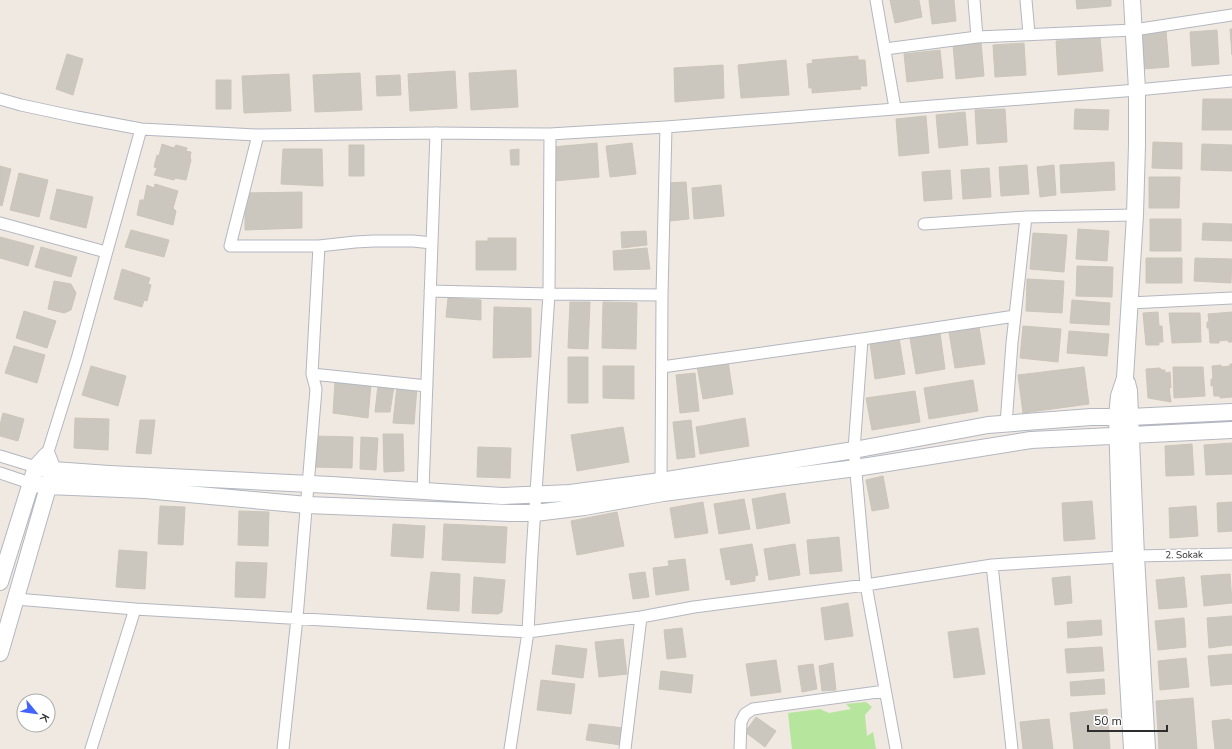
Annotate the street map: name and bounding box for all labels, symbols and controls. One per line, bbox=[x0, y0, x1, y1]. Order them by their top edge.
street label: 2. Sokak bbox=[1165, 548, 1204, 562]
north arrow bbox=[16, 693, 56, 733]
scale bar bbox=[1088, 707, 1167, 733]
text: K bbox=[36, 711, 53, 725]
text: 50 m bbox=[1094, 713, 1122, 729]

